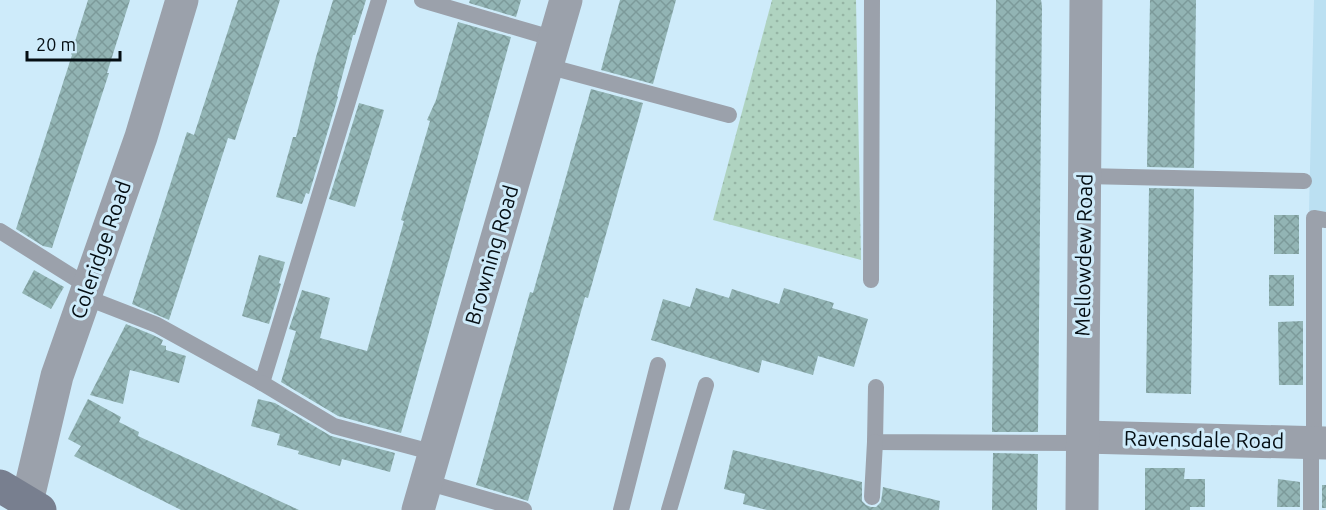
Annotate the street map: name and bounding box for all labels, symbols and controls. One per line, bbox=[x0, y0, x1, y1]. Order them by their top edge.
scale bar bbox=[27, 24, 120, 62]
text: 20 m bbox=[36, 34, 76, 54]
street label: Mellowdew Road bbox=[1070, 173, 1096, 337]
street label: Coleridge Road bbox=[65, 177, 135, 322]
street label: Browning Road bbox=[460, 182, 522, 327]
street label: Ravensdale Road bbox=[1124, 426, 1284, 452]

